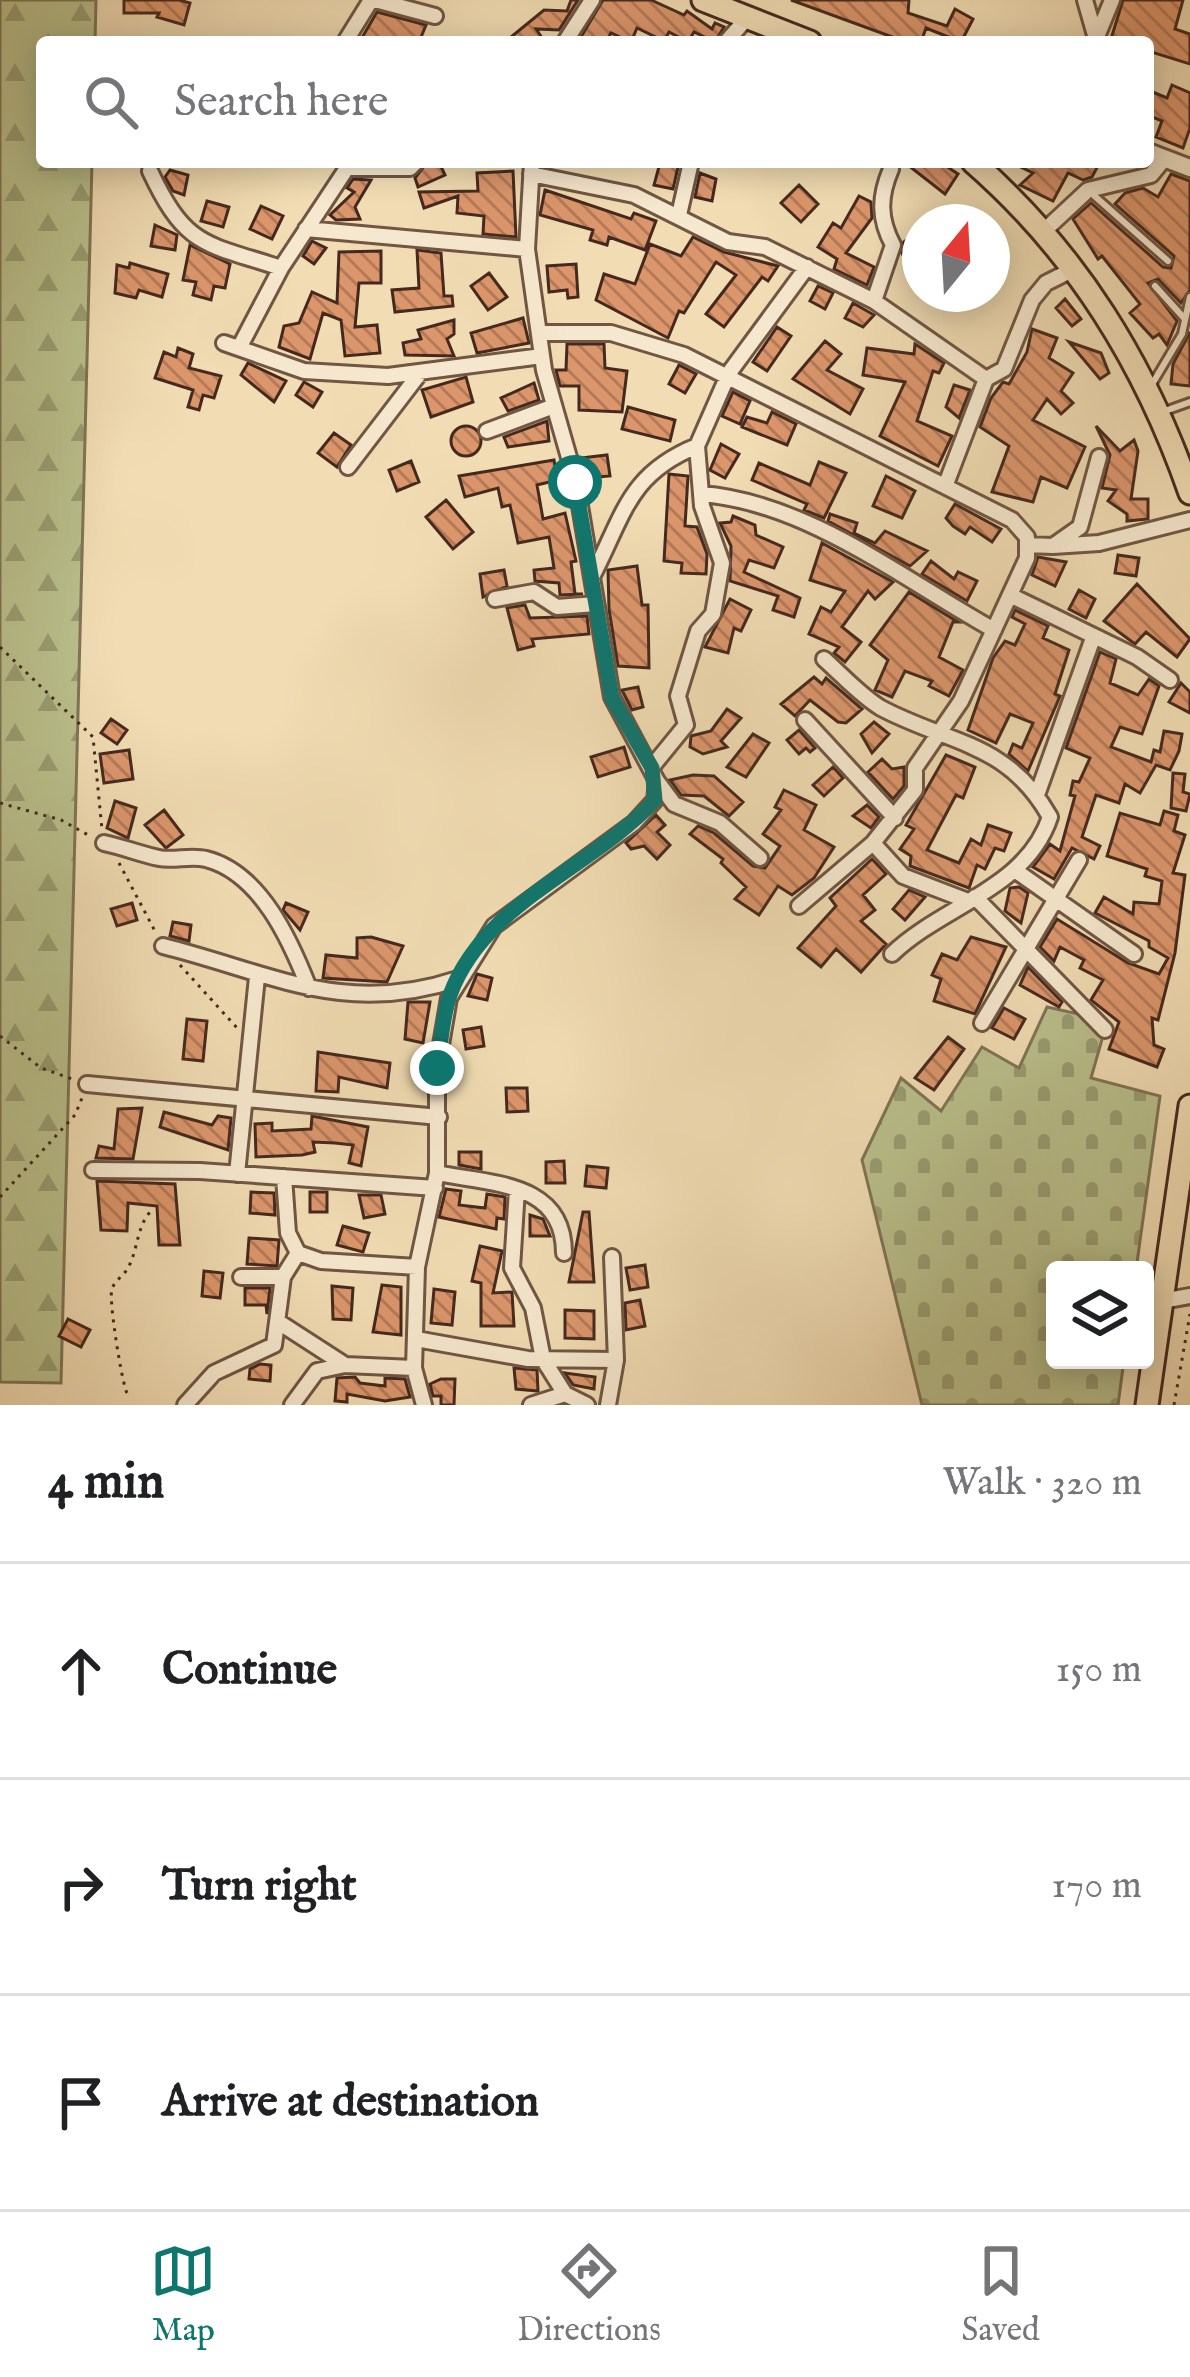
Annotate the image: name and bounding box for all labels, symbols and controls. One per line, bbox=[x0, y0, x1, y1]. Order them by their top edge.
search box bbox=[36, 36, 1154, 168]
icon: search bbox=[78, 69, 144, 135]
text: Search here bbox=[174, 74, 388, 131]
north arrow bbox=[902, 204, 1010, 312]
route start bbox=[548, 455, 602, 509]
route end bbox=[410, 1041, 464, 1095]
map controls bbox=[1046, 1261, 1154, 1369]
button: layers bbox=[1046, 1261, 1154, 1369]
text: 4 min bbox=[48, 1451, 164, 1516]
text: Walk · 320 m bbox=[943, 1459, 1142, 1508]
icon: ahead bbox=[48, 1638, 114, 1704]
text: Continue bbox=[162, 1642, 337, 1699]
text: 150 m bbox=[1056, 1646, 1142, 1695]
icon: right bbox=[48, 1854, 114, 1920]
text: Turn right bbox=[162, 1858, 357, 1915]
text: 170 m bbox=[1051, 1862, 1142, 1911]
icon: arrive bbox=[48, 2070, 114, 2136]
text: Arrive at destination bbox=[162, 2074, 539, 2131]
tab: Map bbox=[150, 2238, 216, 2352]
tab: Directions bbox=[517, 2238, 661, 2352]
tab: Saved bbox=[962, 2238, 1040, 2352]

